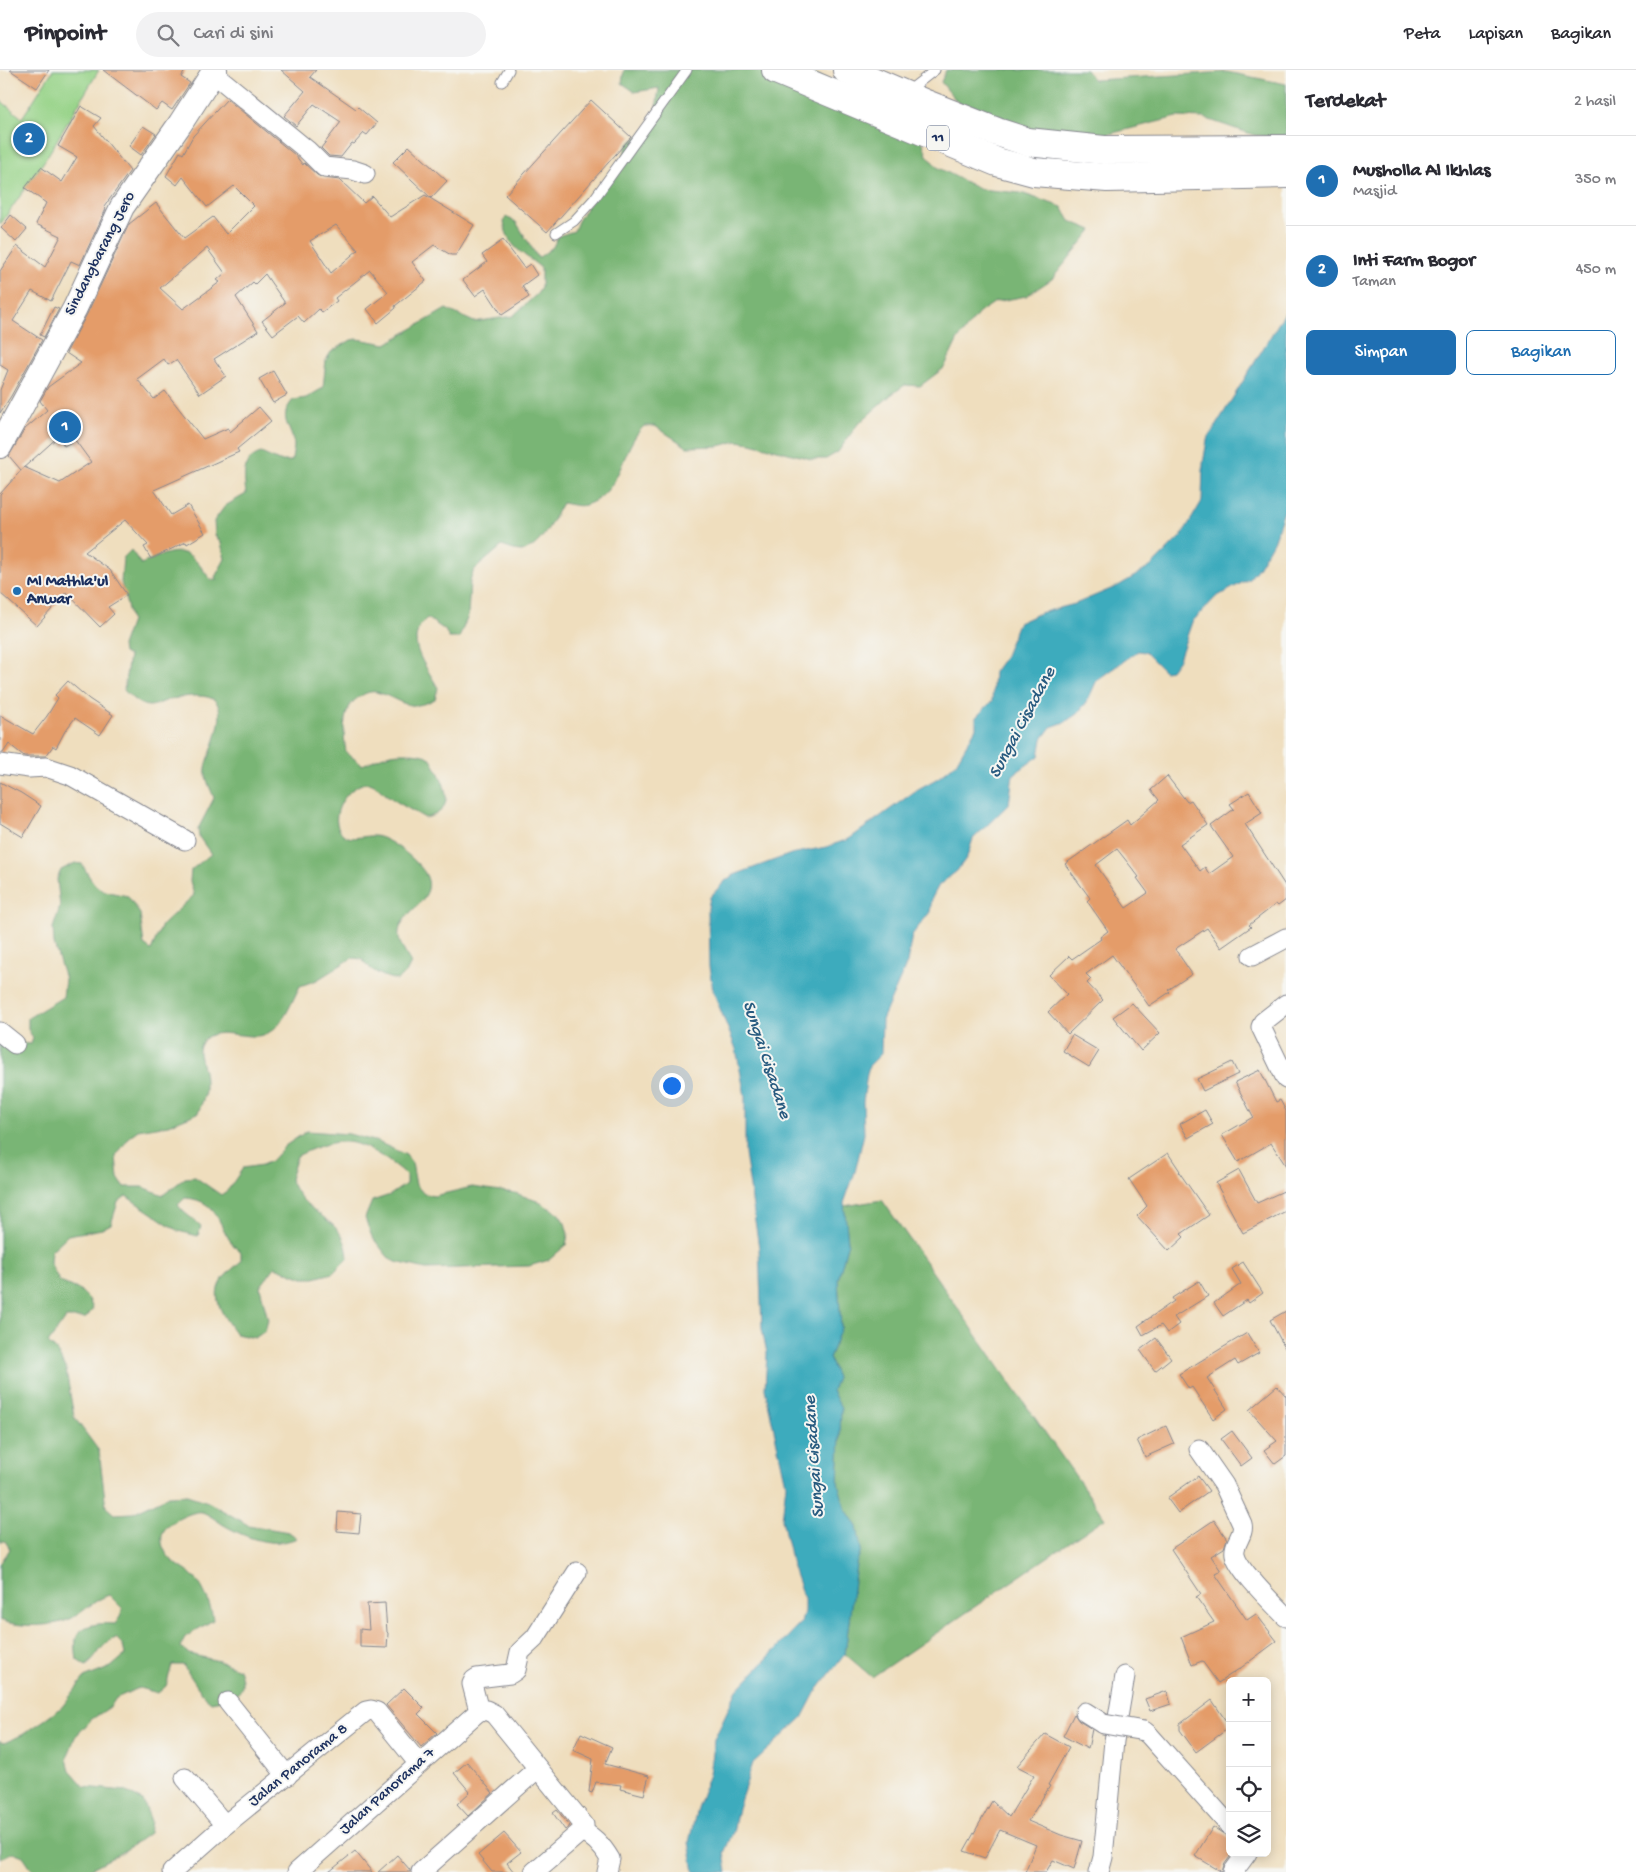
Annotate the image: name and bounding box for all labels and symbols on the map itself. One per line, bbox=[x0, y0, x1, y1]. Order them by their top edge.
pin: 2 bbox=[13, 120, 45, 158]
road number: 11 bbox=[927, 126, 949, 150]
street label: Sindangbarang Jero bbox=[62, 189, 140, 319]
pin: 1 bbox=[49, 408, 81, 446]
place label: MI Mathla'ul Anwar bbox=[26, 573, 109, 610]
marker: MI Mathla'ul Anwar bbox=[11, 585, 23, 597]
water label: Sungai Cisadane bbox=[985, 663, 1061, 782]
water label: Sungai Cisadane bbox=[737, 999, 795, 1122]
your location bbox=[659, 1073, 685, 1099]
water label: Sungai Cisadane bbox=[800, 1395, 830, 1519]
street label: Jalan Panorama 8 bbox=[246, 1720, 353, 1812]
street label: Jalan Panorama 7 bbox=[336, 1744, 440, 1840]

